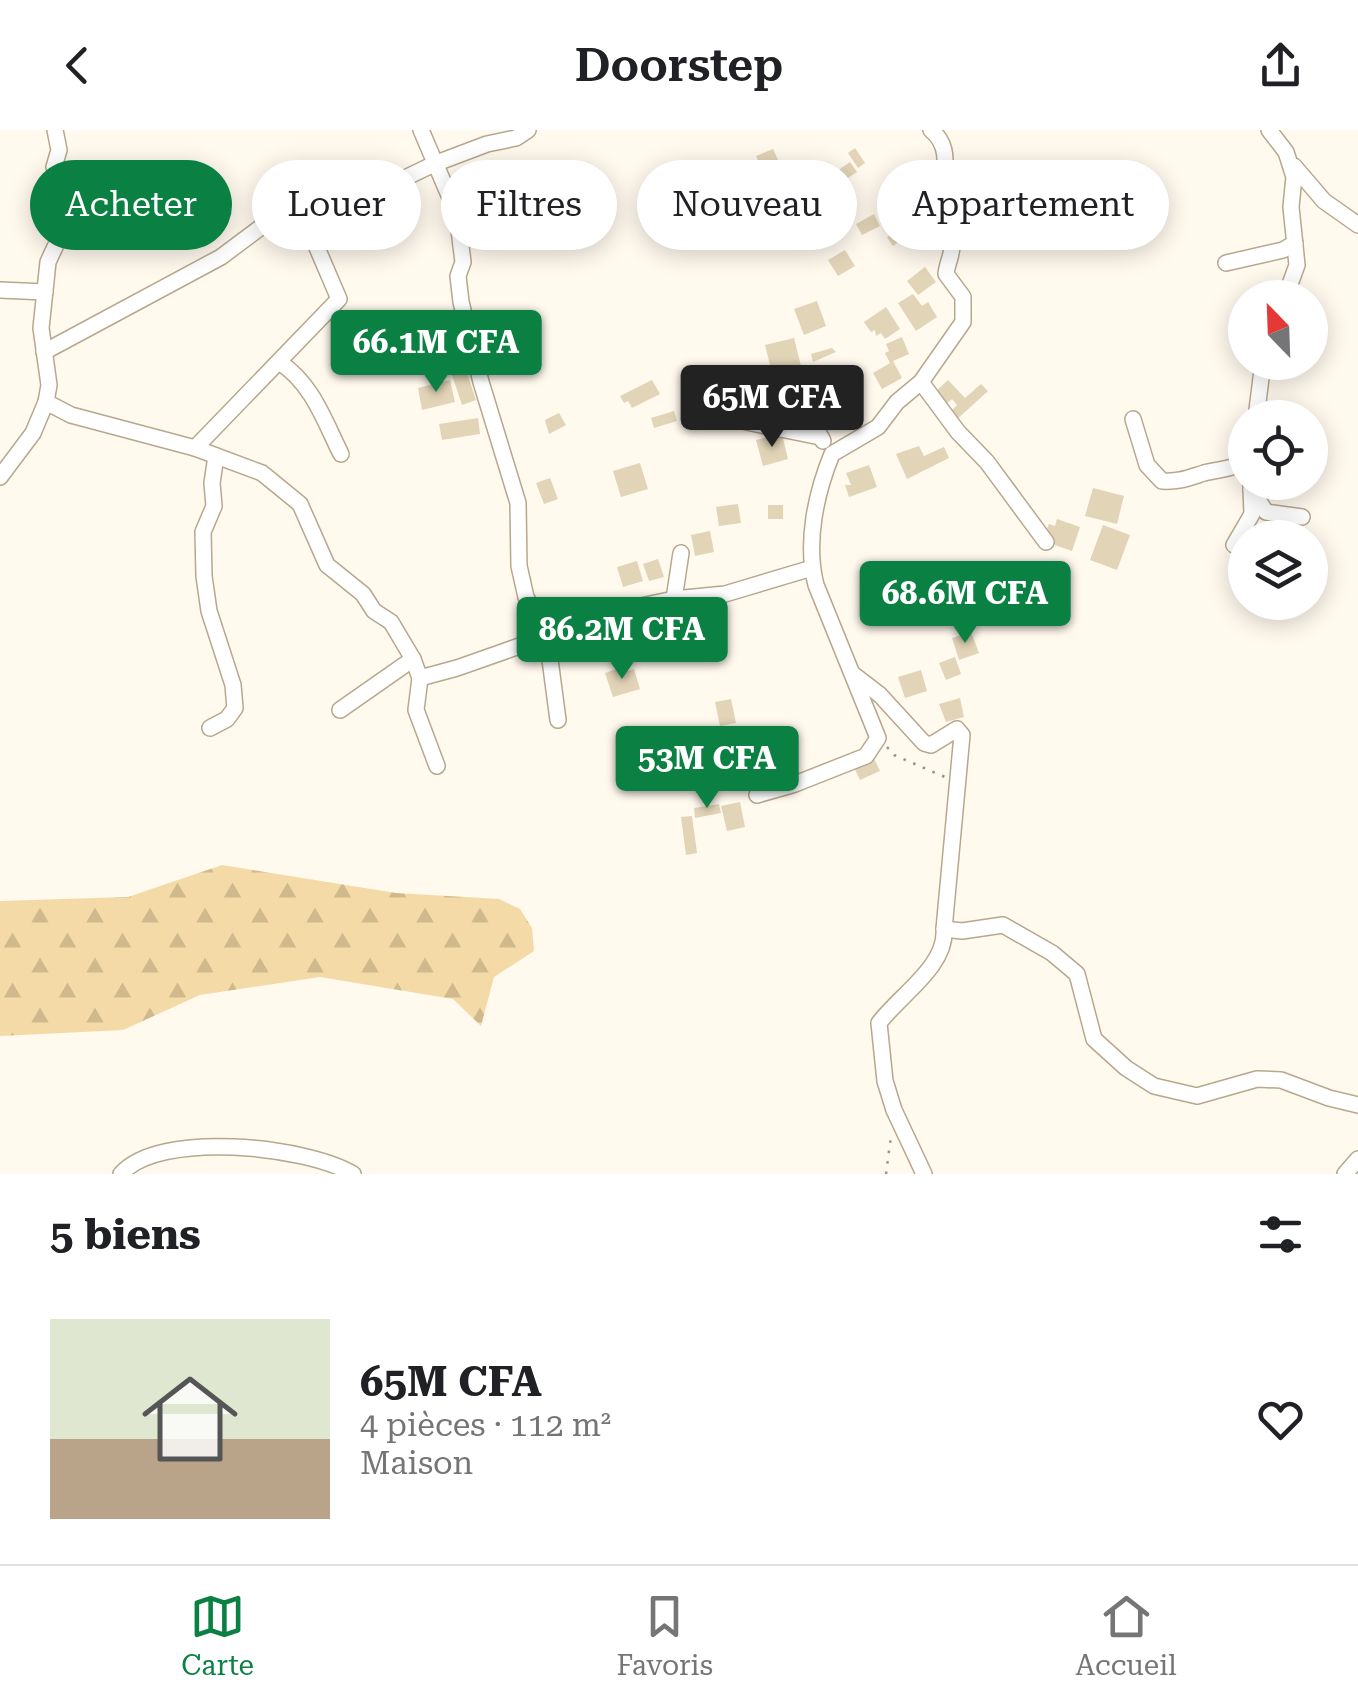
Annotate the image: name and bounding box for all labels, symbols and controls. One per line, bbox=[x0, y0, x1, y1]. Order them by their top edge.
icon: back bbox=[50, 38, 105, 93]
icon: share bbox=[1253, 38, 1308, 93]
text: Doorstep bbox=[575, 39, 783, 92]
chip: Acheter bbox=[30, 160, 232, 250]
chip: Louer bbox=[252, 160, 421, 250]
chip: Filtres bbox=[441, 160, 617, 250]
chip: Nouveau bbox=[637, 160, 857, 250]
chip: Appartement bbox=[877, 160, 1169, 250]
north arrow bbox=[1228, 280, 1328, 380]
map controls bbox=[1228, 280, 1328, 620]
pin: 66.1M CFA bbox=[322, 310, 550, 395]
text: 66.1M CFA bbox=[353, 323, 519, 361]
pin: 65M CFA bbox=[680, 365, 864, 450]
text: 65M CFA bbox=[703, 378, 841, 416]
button: locate bbox=[1228, 400, 1328, 500]
button: layers bbox=[1228, 520, 1328, 620]
pin: 68.6M CFA bbox=[851, 561, 1079, 646]
text: 68.6M CFA bbox=[882, 574, 1048, 612]
pin: 86.2M CFA bbox=[508, 597, 736, 682]
text: 86.2M CFA bbox=[539, 610, 705, 648]
pin: 53M CFA bbox=[615, 726, 799, 811]
text: 53M CFA bbox=[638, 739, 776, 777]
icon: filters bbox=[1253, 1207, 1308, 1262]
text: 5 biens bbox=[50, 1210, 201, 1259]
text: 65M CFA bbox=[360, 1357, 542, 1406]
icon: home bbox=[130, 1359, 250, 1479]
icon: heart bbox=[1253, 1392, 1308, 1447]
text: 4 pièces · 112 m² bbox=[360, 1406, 611, 1444]
text: Maison bbox=[360, 1444, 473, 1482]
tab: Carte bbox=[181, 1589, 254, 1682]
tab: Favoris bbox=[616, 1589, 713, 1682]
tab: Accueil bbox=[1075, 1589, 1177, 1682]

